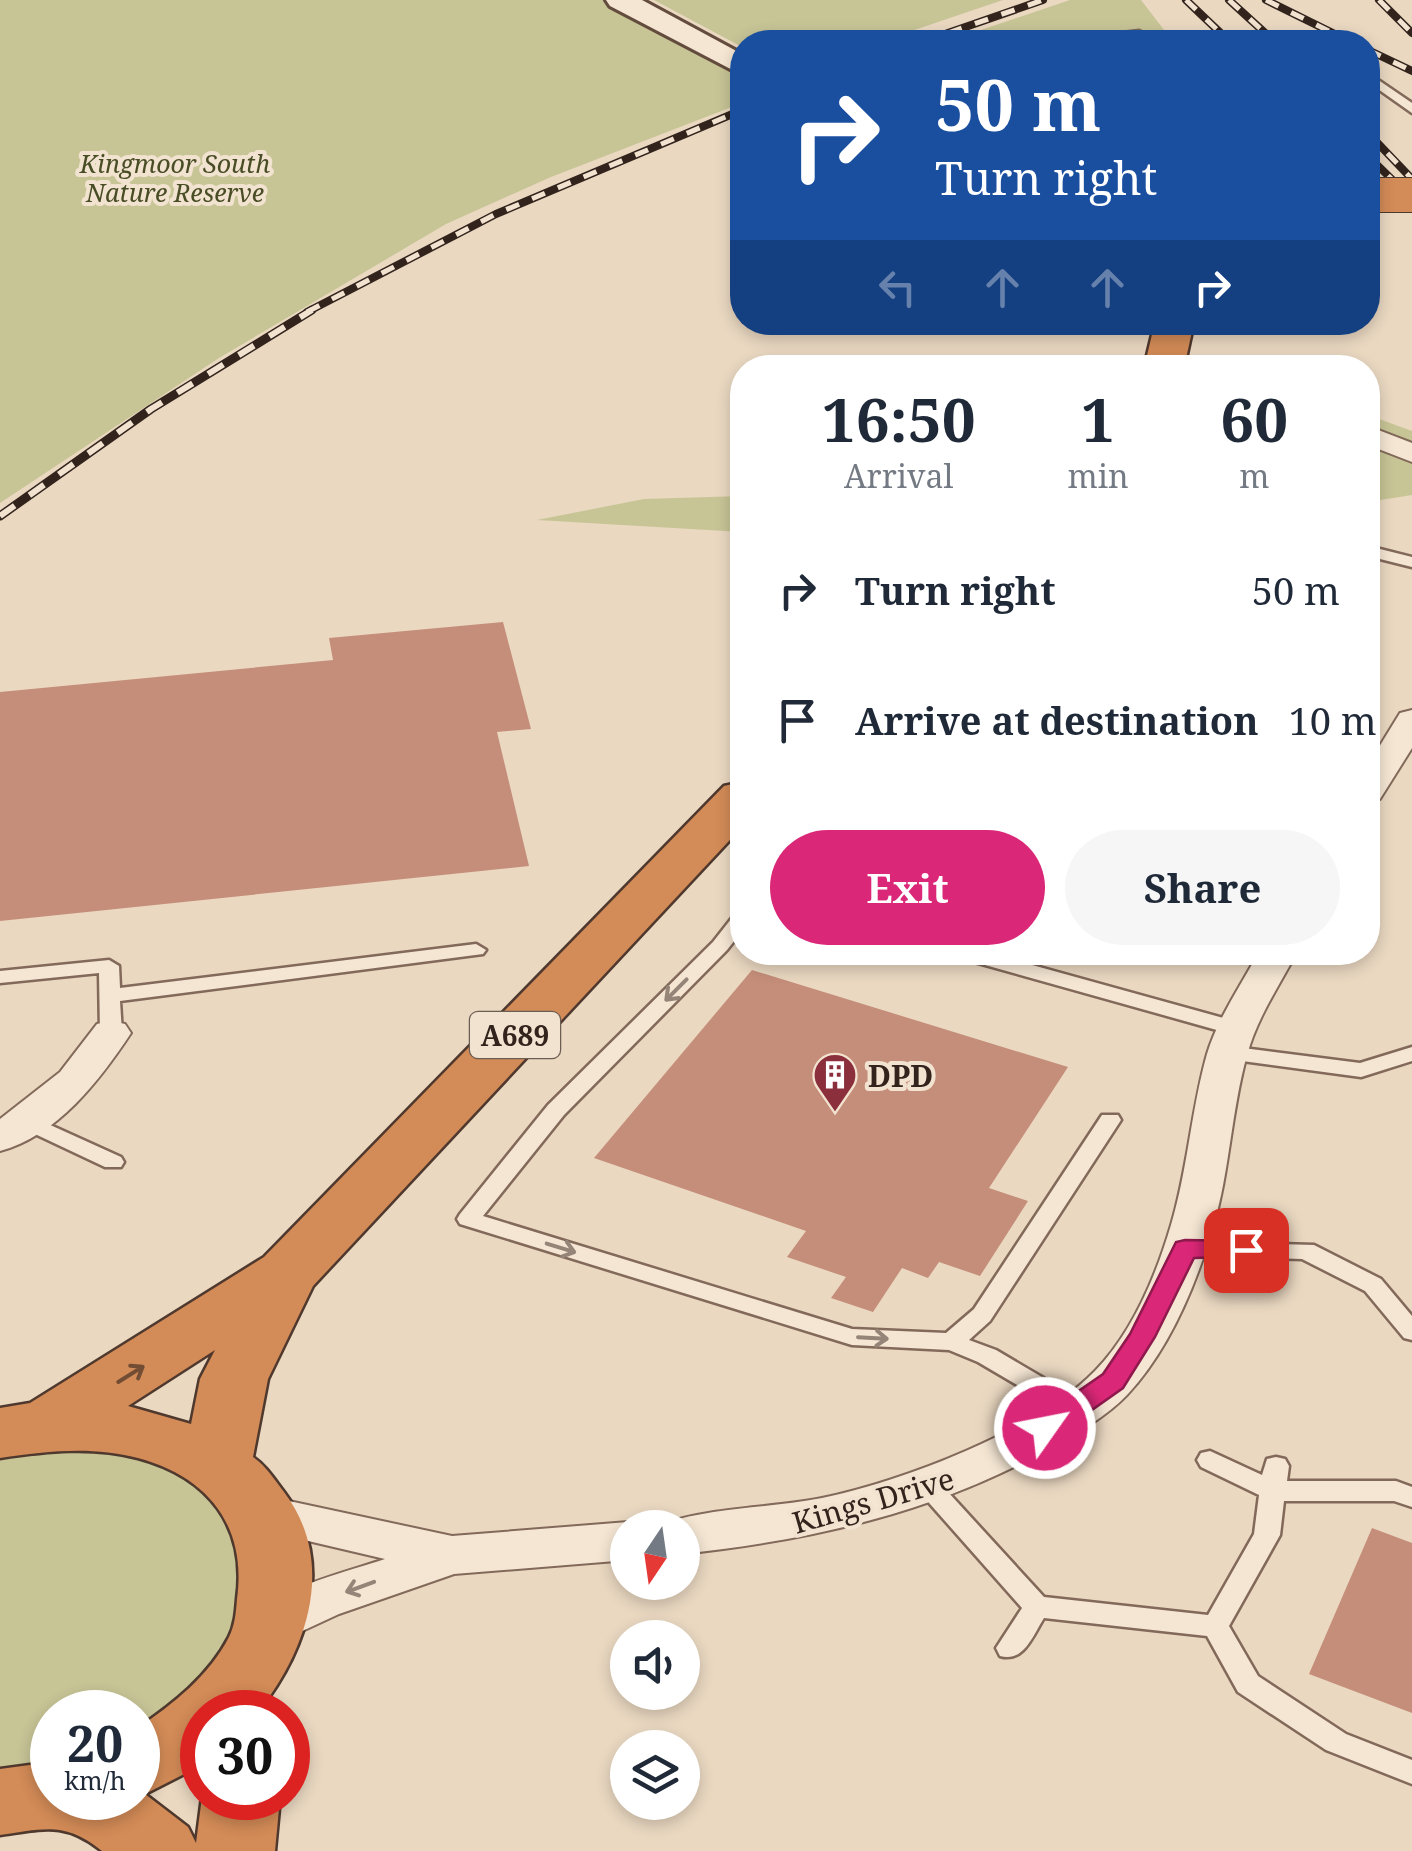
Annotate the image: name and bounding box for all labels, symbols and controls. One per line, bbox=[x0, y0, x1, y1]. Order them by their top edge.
text: 50 m bbox=[935, 56, 1101, 152]
icon: right bbox=[770, 70, 900, 200]
park label: Kingmoor South Nature Reserve bbox=[79, 146, 270, 209]
text: Turn right bbox=[935, 147, 1157, 208]
icon: left bbox=[870, 260, 925, 315]
icon: ahead bbox=[975, 260, 1030, 315]
icon: ahead bbox=[1080, 260, 1135, 315]
icon: right bbox=[1185, 260, 1240, 315]
text: 16:50 bbox=[822, 378, 976, 460]
text: 1 bbox=[1081, 378, 1115, 460]
text: 60 bbox=[1220, 378, 1288, 460]
text: Arrival bbox=[844, 454, 953, 497]
text: min bbox=[1067, 454, 1129, 497]
text: m bbox=[1239, 454, 1269, 497]
icon: right bbox=[770, 563, 825, 618]
text: Turn right bbox=[855, 564, 1056, 616]
text: 50 m bbox=[1252, 564, 1340, 616]
icon: arrive bbox=[770, 693, 825, 748]
text: Arrive at destination bbox=[855, 694, 1259, 746]
text: 10 m bbox=[1289, 694, 1377, 746]
button: Exit bbox=[770, 830, 1045, 945]
button: Share bbox=[1065, 830, 1340, 945]
one-way arrow bbox=[665, 977, 689, 1001]
road number: A689 bbox=[470, 1012, 560, 1058]
building icon: DPD bbox=[812, 1052, 858, 1113]
place label: DPD bbox=[868, 1055, 933, 1096]
pin bbox=[1204, 1208, 1289, 1293]
icon: arrive bbox=[1219, 1223, 1274, 1278]
one-way arrow bbox=[545, 1240, 576, 1258]
one-way arrow bbox=[856, 1329, 888, 1348]
one-way arrow bbox=[116, 1363, 144, 1384]
position arrow bbox=[993, 1376, 1097, 1480]
street label: Kings Drive bbox=[787, 1457, 959, 1543]
north arrow bbox=[610, 1510, 700, 1600]
map controls bbox=[610, 1510, 700, 1820]
one-way arrow bbox=[344, 1579, 376, 1597]
button: sound bbox=[610, 1620, 700, 1710]
speed limit sign: 30 bbox=[180, 1690, 310, 1820]
text: 20 bbox=[67, 1709, 123, 1777]
button: layers bbox=[610, 1730, 700, 1820]
text: km/h bbox=[64, 1763, 126, 1797]

